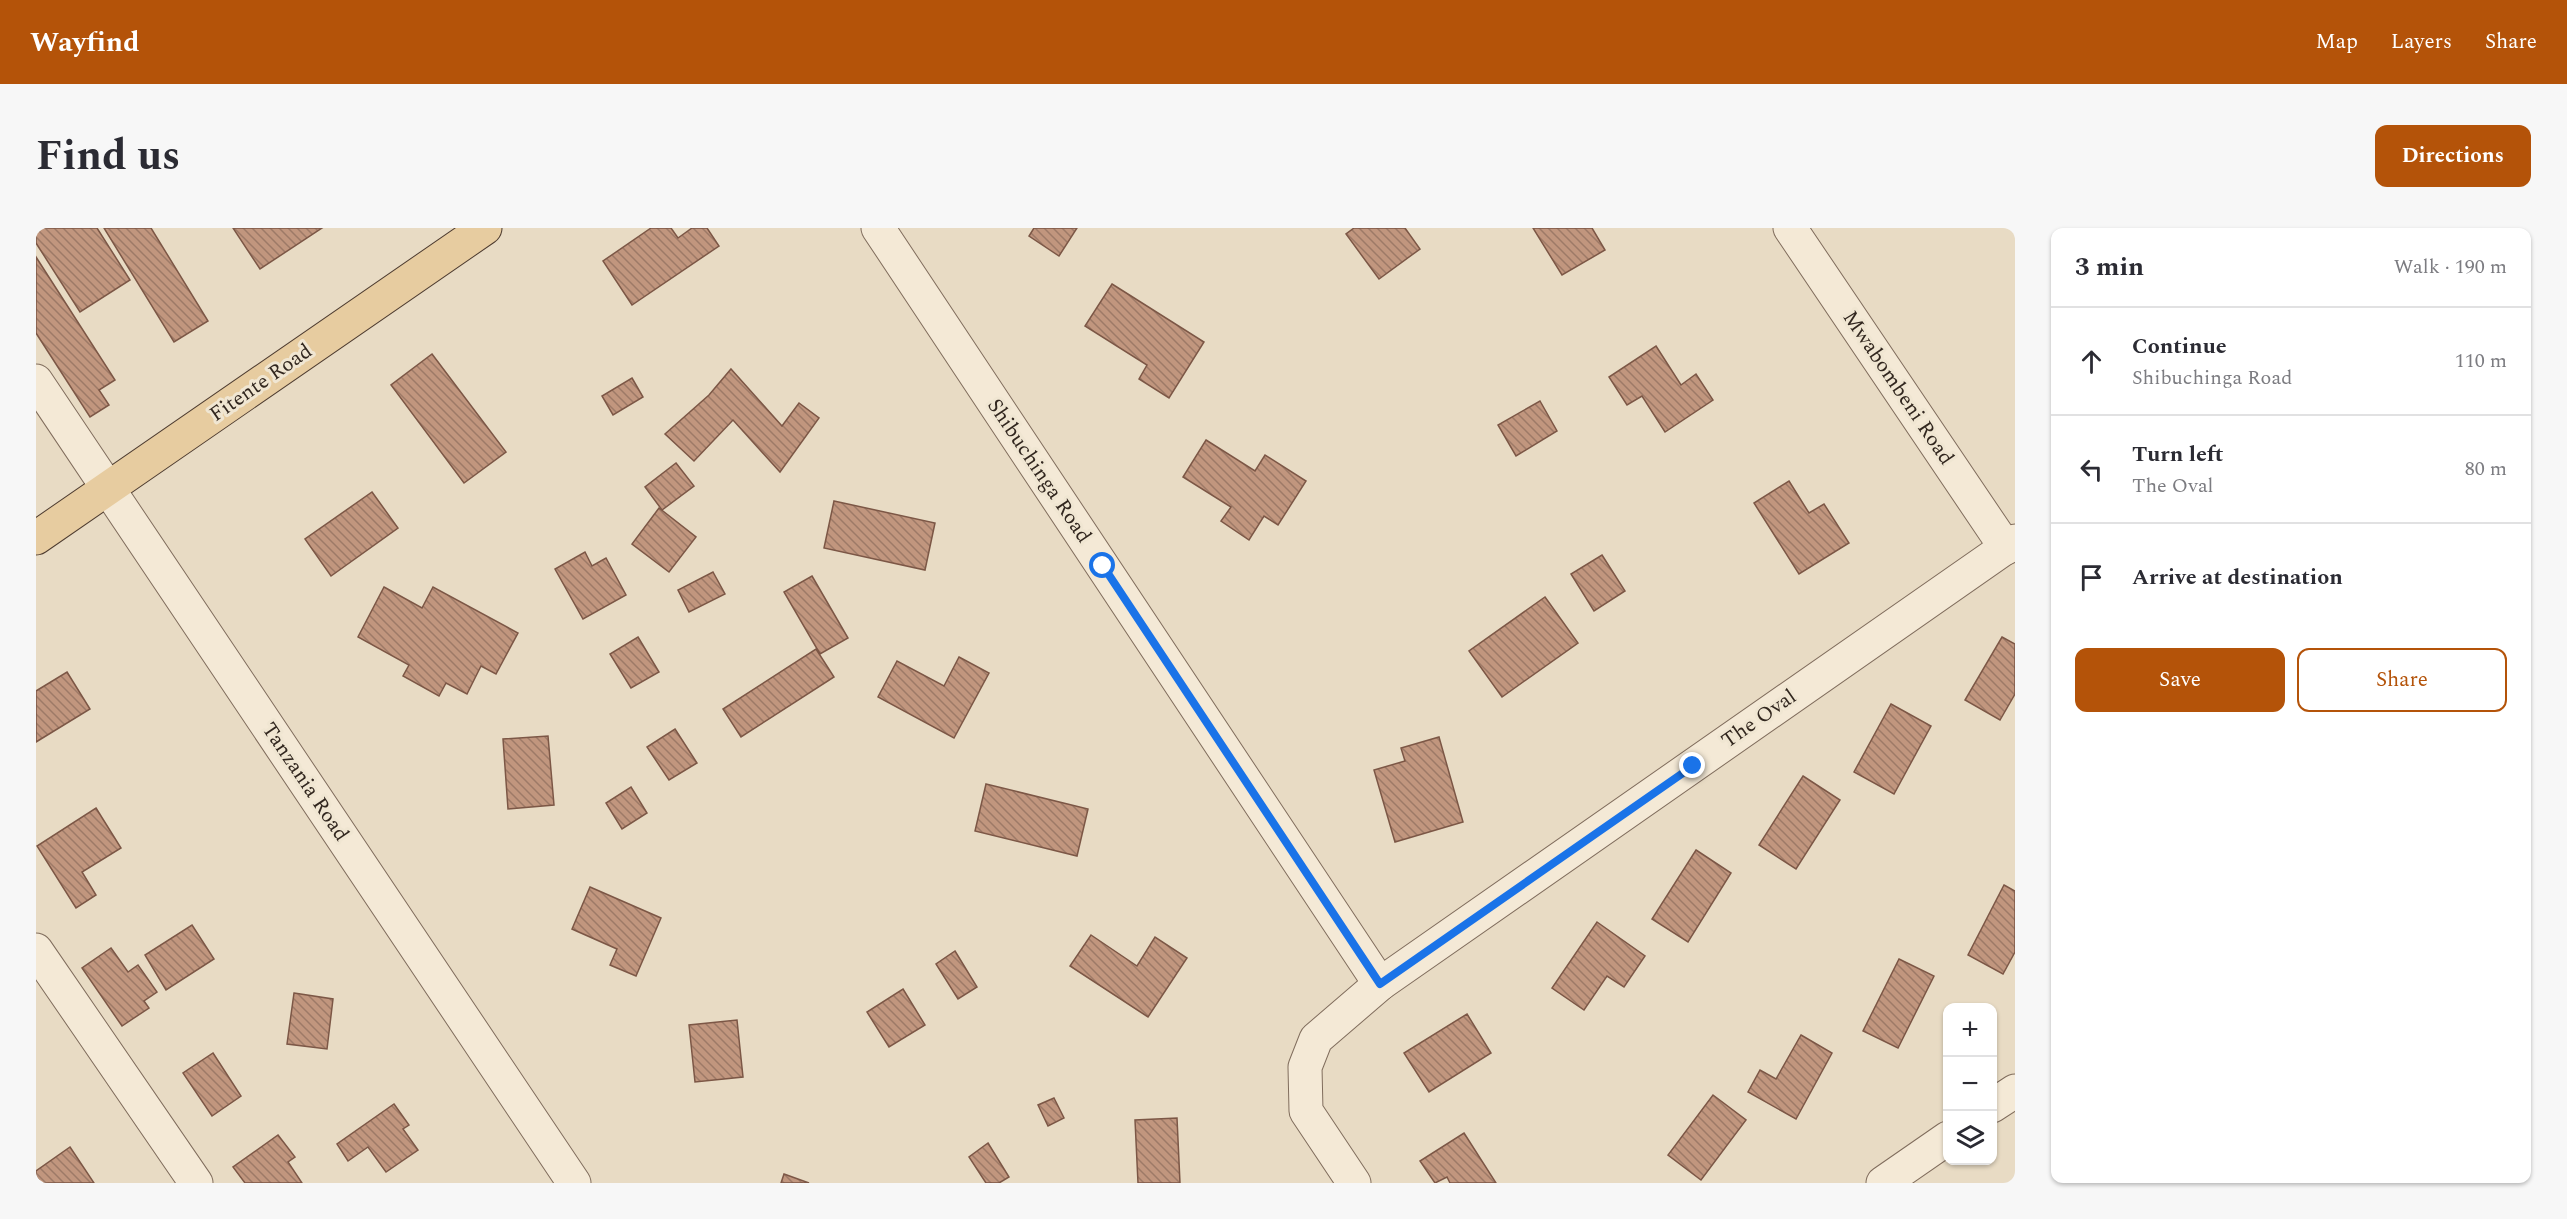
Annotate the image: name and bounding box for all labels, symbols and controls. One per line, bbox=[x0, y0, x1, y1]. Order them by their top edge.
text: Wayfind bbox=[30, 21, 139, 64]
text: Map bbox=[2316, 26, 2358, 58]
text: Layers bbox=[2391, 26, 2452, 58]
text: Share bbox=[2485, 26, 2537, 58]
text: Find us bbox=[36, 125, 180, 188]
button: Directions bbox=[2375, 125, 2531, 187]
text: 3 min bbox=[2075, 247, 2144, 287]
text: Walk · 190 m bbox=[2394, 252, 2507, 282]
street label: Mwabombeni Road bbox=[1834, 304, 1962, 472]
text: Continue bbox=[2132, 330, 2227, 363]
street label: Fitente Road bbox=[203, 336, 319, 430]
icon: ahead bbox=[2075, 345, 2108, 378]
text: 110 m bbox=[2455, 346, 2507, 376]
text: Shibuchinga Road bbox=[2132, 363, 2292, 393]
street label: Shibuchinga Road bbox=[979, 392, 1099, 550]
text: Turn left bbox=[2132, 438, 2224, 471]
icon: left bbox=[2075, 453, 2108, 486]
text: 80 m bbox=[2465, 454, 2507, 484]
text: The Oval bbox=[2132, 471, 2214, 501]
route start bbox=[1089, 552, 1115, 578]
icon: arrive bbox=[2075, 561, 2108, 594]
text: Arrive at destination bbox=[2132, 561, 2343, 594]
button: Save bbox=[2075, 648, 2285, 712]
button: Share bbox=[2297, 648, 2507, 712]
street label: The Oval bbox=[1715, 681, 1803, 757]
street label: Tanzania Road bbox=[253, 716, 357, 848]
route end bbox=[1679, 752, 1705, 778]
map controls bbox=[1943, 1003, 1997, 1165]
button: + bbox=[1943, 1003, 1997, 1057]
button: − bbox=[1943, 1057, 1997, 1111]
button: layers bbox=[1943, 1111, 1997, 1165]

